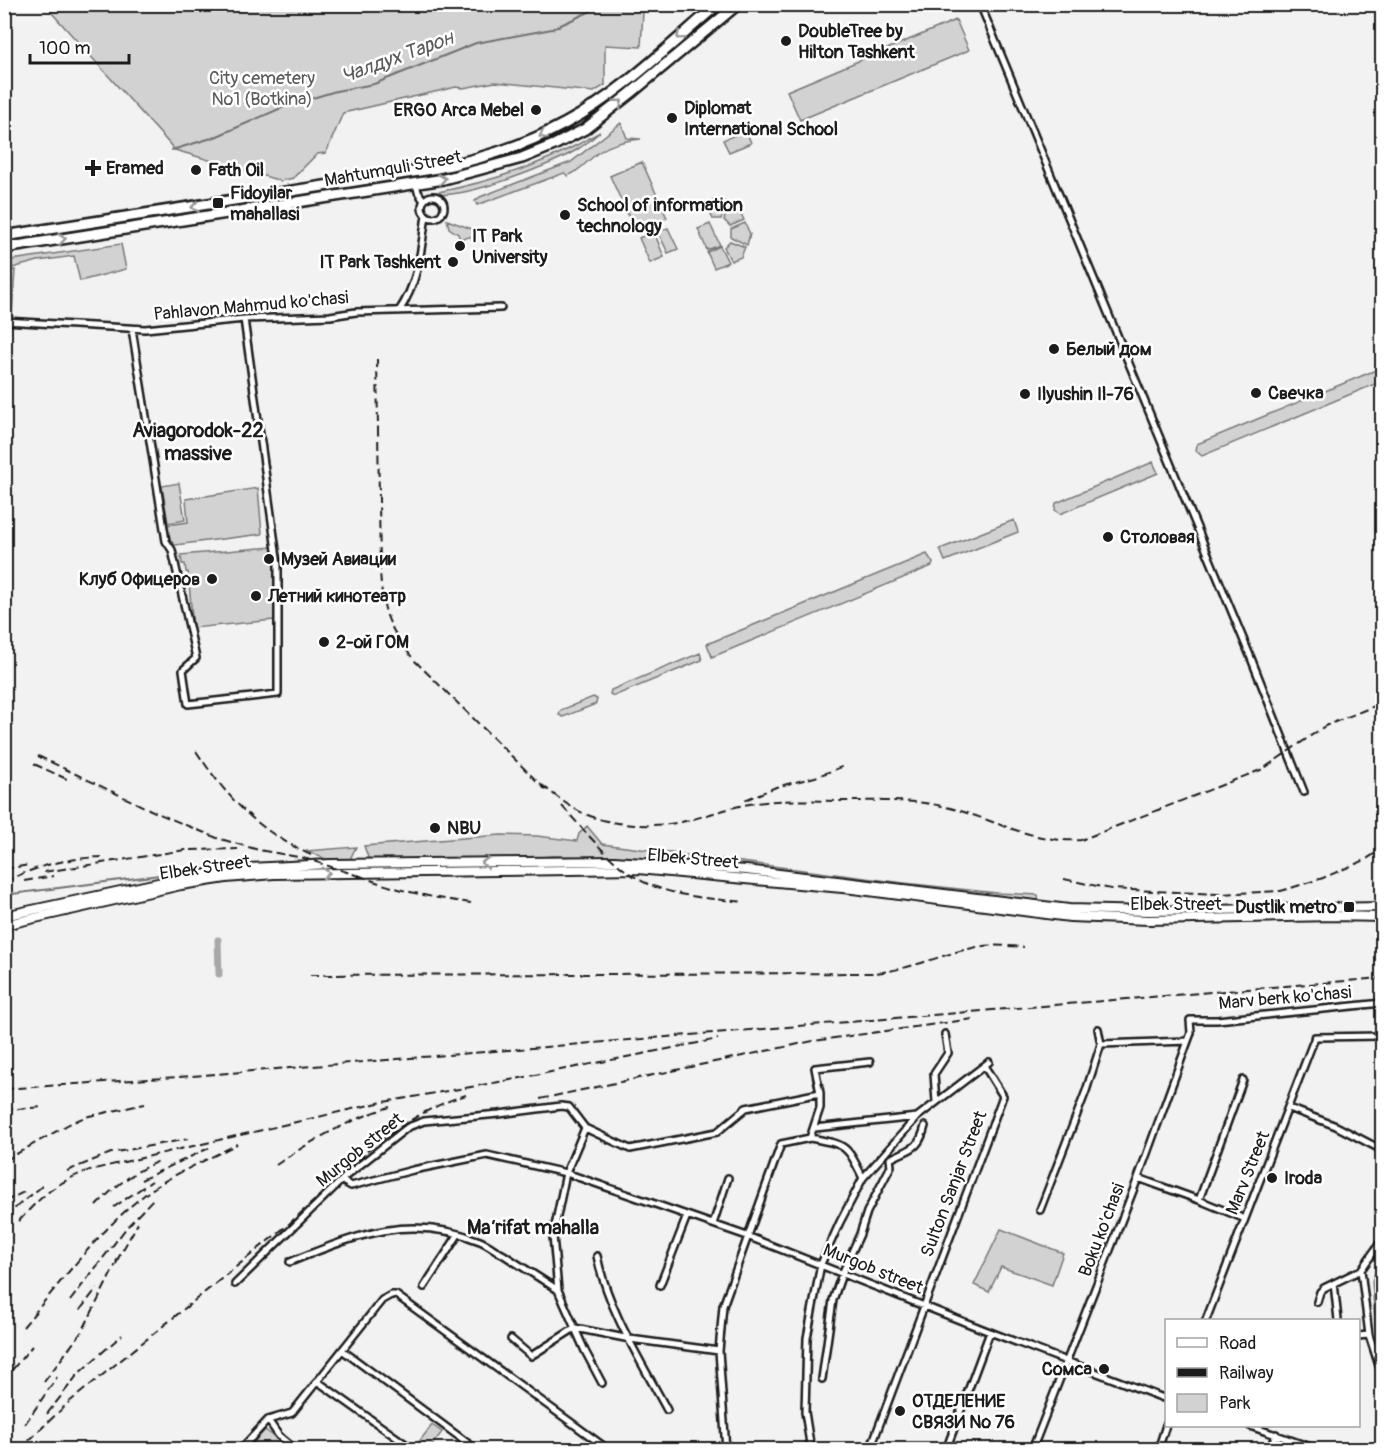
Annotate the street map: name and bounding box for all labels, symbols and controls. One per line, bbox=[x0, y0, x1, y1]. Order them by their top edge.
place label: DoubleTree by Hilton Tashkent bbox=[798, 20, 916, 64]
water label: Чалдух Тарон bbox=[338, 25, 458, 89]
scale bar bbox=[30, 27, 129, 65]
one-way arrow bbox=[676, 29, 687, 40]
marker: DoubleTree by Hilton Tashkent bbox=[779, 34, 793, 48]
text: 100 m bbox=[39, 37, 91, 60]
park label: City cemetery №1 (Botkina) bbox=[209, 67, 315, 111]
place label: Diplomat International School bbox=[684, 97, 838, 141]
place label: ERGO Arca Mebel bbox=[394, 99, 524, 122]
one-way arrow bbox=[612, 100, 623, 111]
marker: ERGO Arca Mebel bbox=[529, 103, 543, 117]
marker: Diplomat International School bbox=[665, 111, 679, 125]
one-way arrow bbox=[538, 128, 549, 140]
street label: Mahtumquli Street bbox=[322, 145, 464, 192]
place label: Eramed bbox=[106, 157, 164, 180]
marker: Eramed bbox=[84, 159, 102, 177]
place label: Fath Oil bbox=[208, 159, 264, 182]
marker: Fath Oil bbox=[189, 163, 203, 177]
one-way arrow bbox=[436, 173, 446, 186]
place label: Fidoyilar mahallasi bbox=[230, 182, 299, 226]
place label: School of information technology bbox=[576, 194, 743, 238]
marker: Fidoyilar mahallasi bbox=[211, 196, 225, 210]
one-way arrow bbox=[191, 200, 201, 213]
marker: School of information technology bbox=[558, 208, 572, 222]
place label: IT Park University bbox=[472, 225, 548, 269]
one-way arrow bbox=[57, 233, 67, 246]
marker: IT Park University bbox=[453, 239, 467, 253]
place label: IT Park Tashkent bbox=[320, 251, 442, 274]
marker: IT Park Tashkent bbox=[446, 255, 460, 269]
street label: Pahlavon Mahmud ko'chasi bbox=[152, 286, 350, 326]
place label: Белый дом bbox=[1066, 338, 1152, 361]
marker: Белый дом bbox=[1047, 342, 1061, 356]
place label: Свечка bbox=[1268, 382, 1324, 405]
place label: Ilyushin Il-76 bbox=[1037, 383, 1134, 406]
marker: Свечка bbox=[1249, 386, 1263, 400]
marker: Ilyushin Il-76 bbox=[1018, 387, 1032, 401]
district label: Aviagorodok-22 massive bbox=[132, 418, 264, 466]
place label: Столовая bbox=[1120, 526, 1195, 549]
marker: Столовая bbox=[1101, 530, 1115, 544]
place label: Музей Авиации bbox=[281, 548, 396, 571]
marker: Музей Авиации bbox=[262, 552, 276, 566]
place label: Клуб Офицеров bbox=[79, 568, 200, 591]
marker: Клуб Офицеров bbox=[205, 572, 219, 586]
place label: Летний кинотеатр bbox=[267, 585, 406, 608]
marker: Летний кинотеатр bbox=[249, 589, 263, 603]
place label: 2-ой ГОМ bbox=[336, 631, 409, 654]
marker: 2-ой ГОМ bbox=[317, 635, 331, 649]
place label: NBU bbox=[447, 817, 481, 840]
marker: NBU bbox=[428, 821, 442, 835]
street label: Elbek Street bbox=[646, 844, 740, 875]
street label: Elbek Street bbox=[158, 850, 253, 886]
one-way arrow bbox=[480, 857, 489, 869]
one-way arrow bbox=[322, 867, 331, 879]
street label: Elbek Street bbox=[1130, 893, 1223, 916]
place label: Dustlik metro bbox=[1235, 896, 1337, 919]
marker: Dustlik metro bbox=[1342, 900, 1356, 914]
street label: Marv berk ko'chasi bbox=[1218, 981, 1352, 1015]
street label: Murgob street bbox=[311, 1107, 409, 1192]
street label: Sulton Sanjar Street bbox=[916, 1107, 993, 1260]
street label: Marv Street bbox=[1221, 1127, 1276, 1218]
place label: Iroda bbox=[1284, 1167, 1323, 1190]
marker: Iroda bbox=[1265, 1171, 1279, 1185]
street label: Boku ko'chasi bbox=[1074, 1180, 1130, 1280]
district label: Maʼrifat mahalla bbox=[467, 1215, 599, 1240]
street label: Murgob street bbox=[819, 1238, 927, 1300]
legend bbox=[1165, 1319, 1360, 1427]
text: Road bbox=[1219, 1332, 1256, 1355]
place label: Сомса bbox=[1042, 1358, 1093, 1381]
marker: Сомса bbox=[1097, 1362, 1111, 1376]
text: Railway bbox=[1219, 1362, 1274, 1385]
place label: ОТДЕЛЕНИЕ СВЯЗИ № 76 bbox=[912, 1390, 1015, 1434]
text: Park bbox=[1219, 1392, 1251, 1415]
marker: ОТДЕЛЕНИЕ СВЯЗИ № 76 bbox=[893, 1404, 907, 1418]

